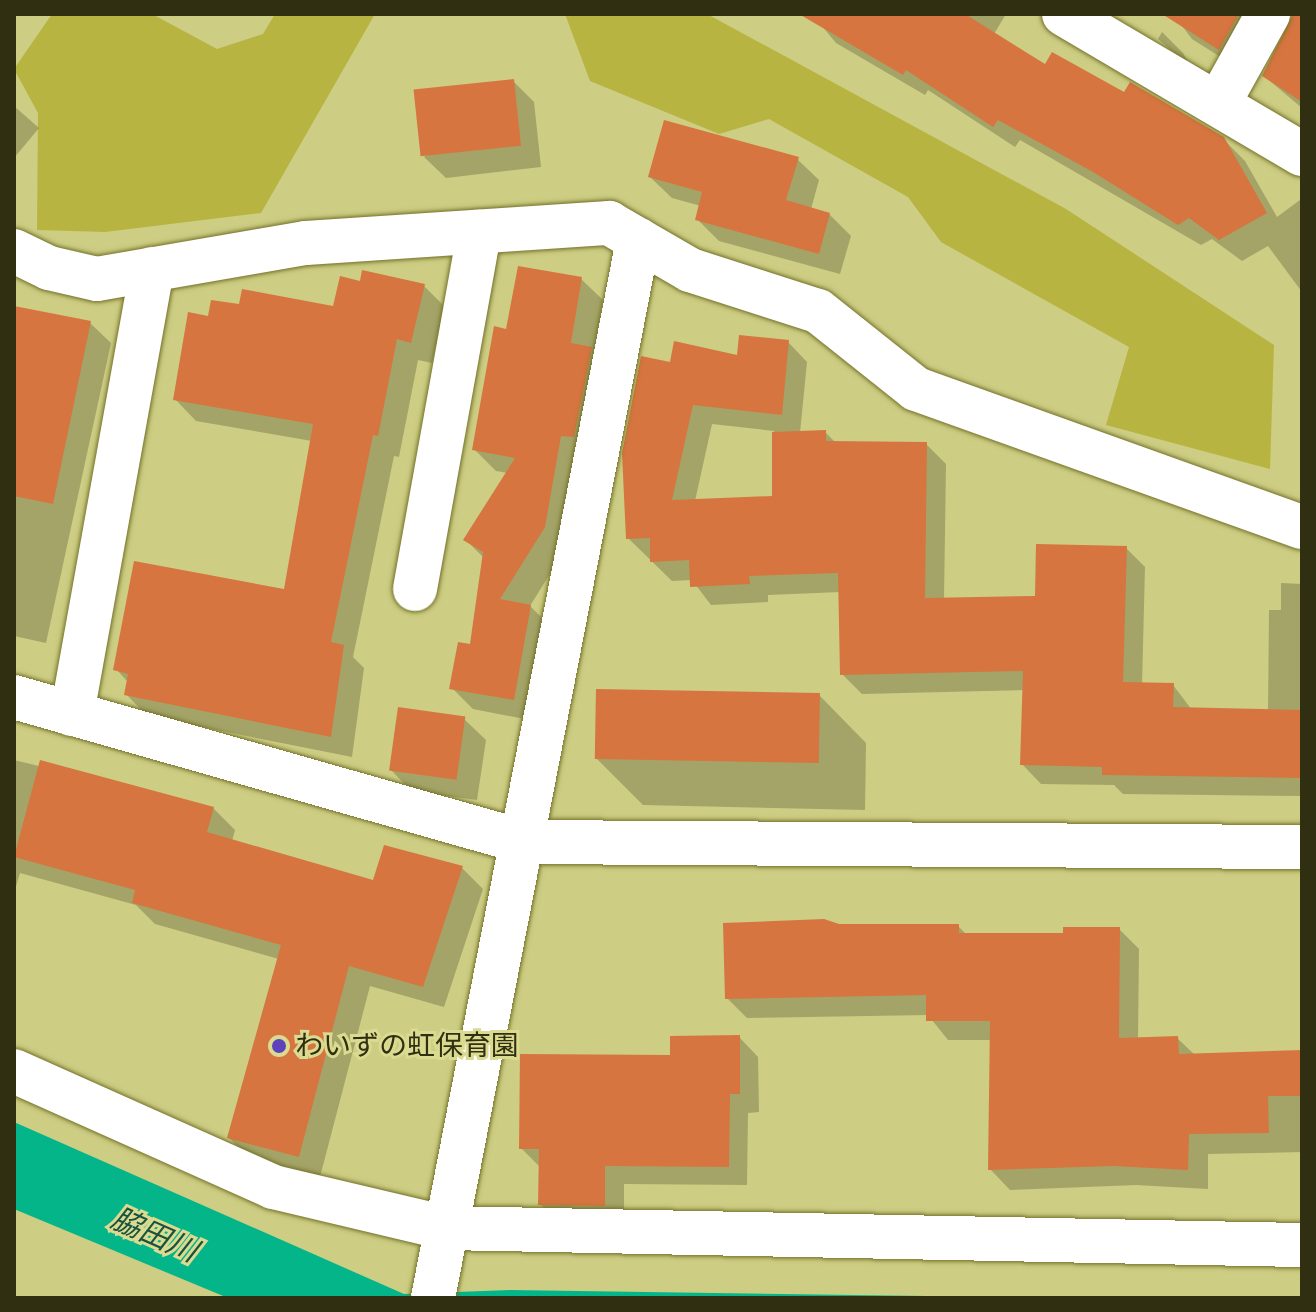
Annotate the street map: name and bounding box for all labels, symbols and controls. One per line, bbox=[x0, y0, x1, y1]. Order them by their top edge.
place label: わいずの虹保育園 bbox=[295, 1029, 519, 1063]
marker: わいずの虹保育園 bbox=[270, 1037, 288, 1055]
water label: 脇田川 bbox=[106, 1201, 202, 1271]

